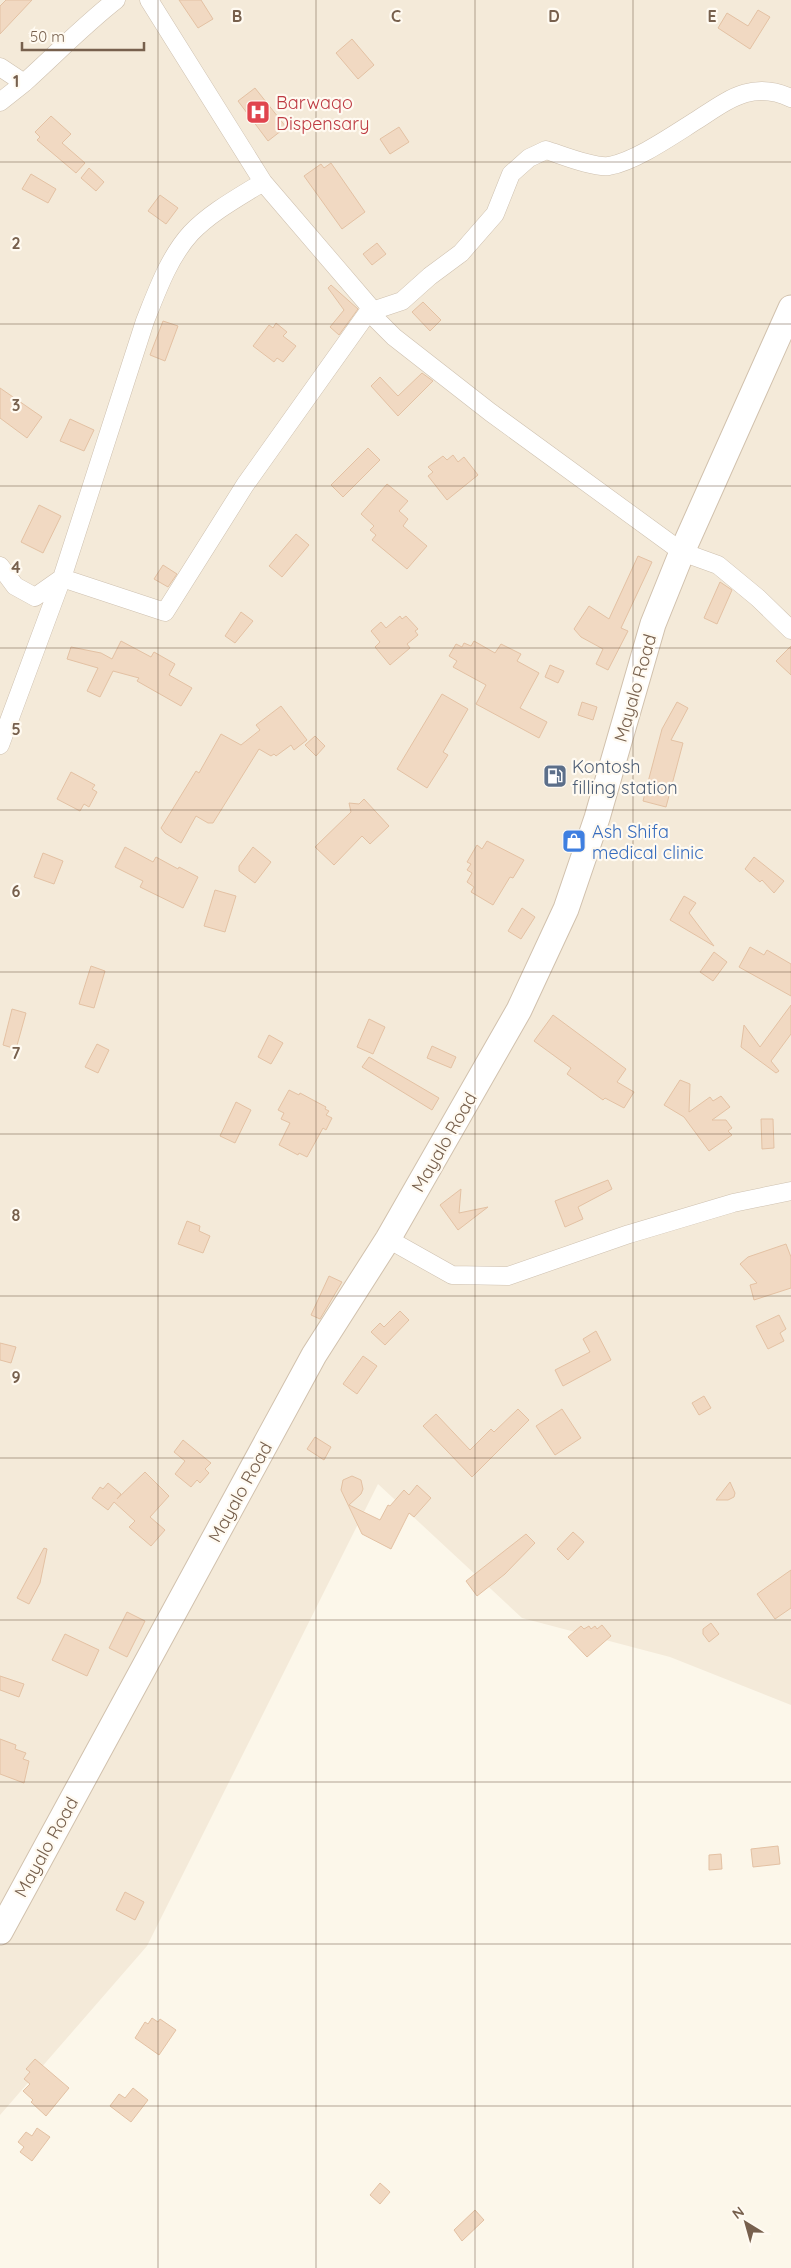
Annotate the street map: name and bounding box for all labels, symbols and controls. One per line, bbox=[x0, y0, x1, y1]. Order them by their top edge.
text: B bbox=[232, 6, 242, 26]
text: C bbox=[391, 6, 401, 26]
text: D bbox=[548, 6, 560, 26]
text: E bbox=[707, 6, 717, 26]
scale bar bbox=[22, 20, 145, 52]
text: 50 m bbox=[30, 27, 65, 46]
text: 1 bbox=[13, 71, 19, 91]
place label: Barwaqo Dispensary bbox=[276, 91, 369, 135]
hospital icon: Barwaqo Dispensary bbox=[245, 99, 271, 125]
text: 2 bbox=[11, 233, 21, 253]
text: 3 bbox=[12, 395, 20, 415]
text: 4 bbox=[11, 557, 21, 577]
street label: Mayalo Road bbox=[609, 631, 661, 745]
text: 5 bbox=[11, 719, 21, 739]
place label: Kontosh filling station bbox=[572, 755, 678, 799]
fuel station icon: Kontosh filling station bbox=[542, 763, 568, 789]
place label: Ash Shifa medical clinic bbox=[592, 820, 704, 864]
shop icon: Ash Shifa medical clinic bbox=[561, 828, 587, 854]
text: 6 bbox=[12, 881, 21, 901]
text: 7 bbox=[12, 1043, 21, 1063]
street label: Mayalo Road bbox=[406, 1088, 482, 1196]
text: 8 bbox=[12, 1205, 21, 1225]
text: 9 bbox=[11, 1367, 21, 1387]
street label: Mayalo Road bbox=[203, 1438, 277, 1546]
street label: Mayalo Road bbox=[9, 1793, 83, 1901]
north arrow bbox=[721, 2198, 771, 2248]
text: N bbox=[729, 2202, 748, 2223]

